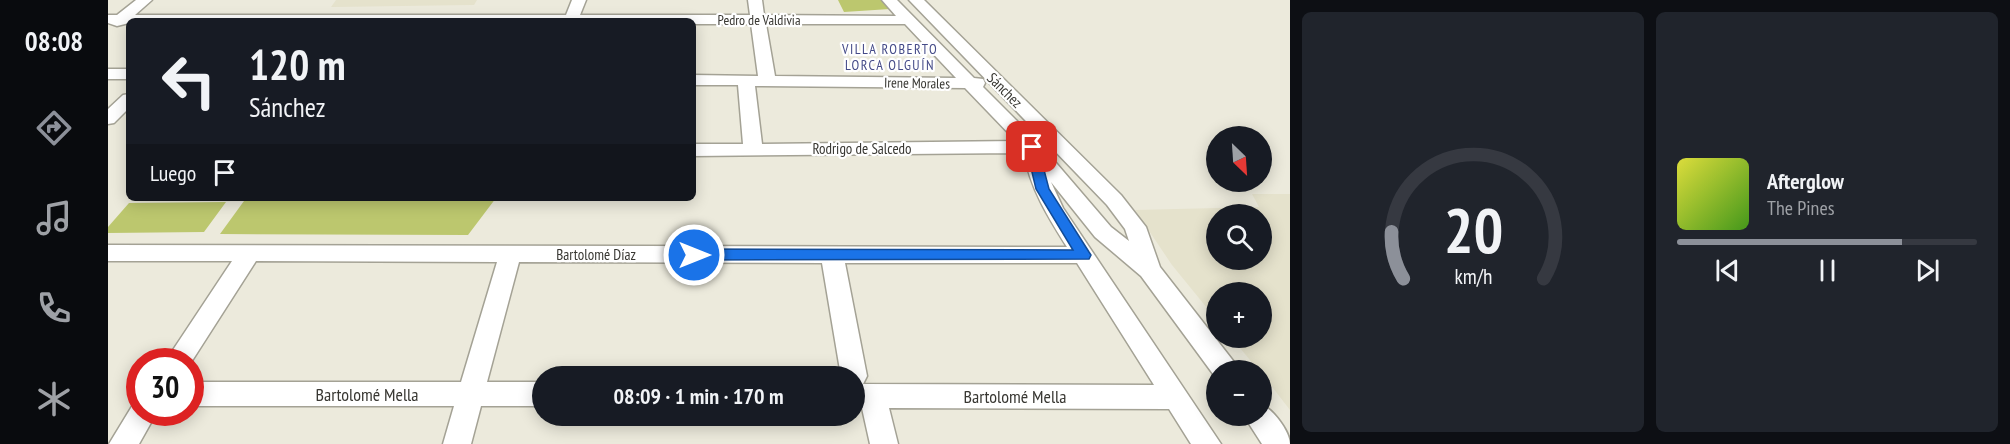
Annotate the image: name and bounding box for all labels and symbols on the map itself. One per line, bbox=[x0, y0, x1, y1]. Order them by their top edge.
street label: Pedro de Valdivia bbox=[717, 11, 801, 29]
district label: VILLA ROBERTO LORCA OLGUÍN bbox=[841, 40, 938, 74]
street label: Sánchez bbox=[983, 68, 1027, 112]
street label: Irene Morales bbox=[884, 73, 950, 93]
pin bbox=[1006, 121, 1057, 172]
north arrow bbox=[1206, 126, 1272, 192]
street label: Rodrigo de Salcedo bbox=[812, 139, 912, 158]
position arrow bbox=[662, 223, 726, 287]
street label: Bartolomé Díaz bbox=[556, 245, 636, 264]
speed limit sign: 30 bbox=[126, 348, 204, 426]
street label: Bartolomé Mella bbox=[315, 383, 419, 406]
street label: Bartolomé Mella bbox=[963, 385, 1067, 408]

